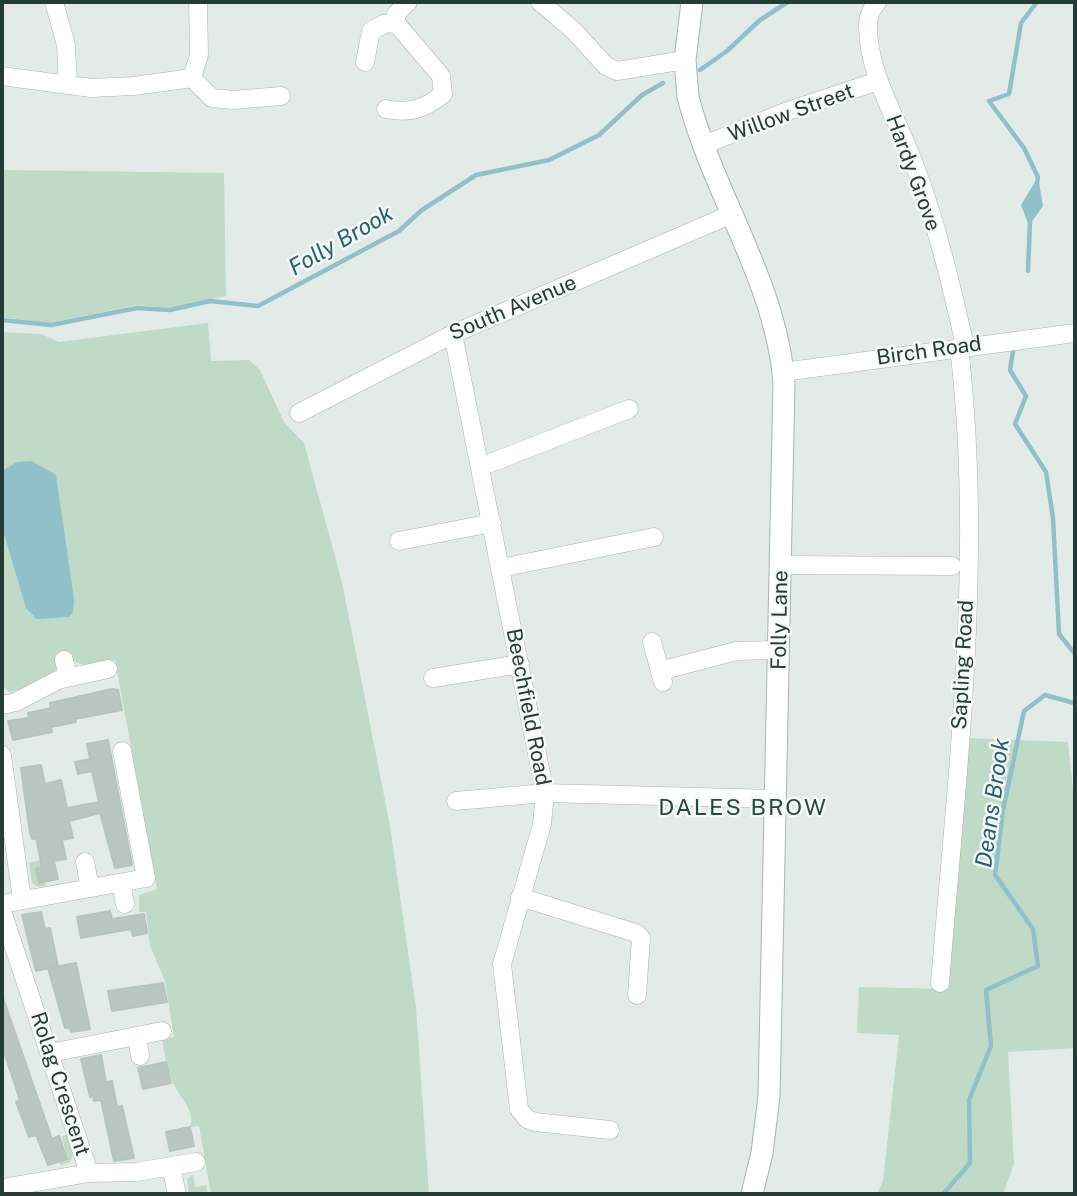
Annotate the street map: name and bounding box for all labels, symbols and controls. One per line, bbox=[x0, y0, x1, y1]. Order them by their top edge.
street label: Willow Street bbox=[725, 79, 857, 147]
street label: Hardy Grove bbox=[880, 111, 946, 235]
water label: Folly Brook bbox=[284, 200, 398, 282]
street label: South Avenue bbox=[446, 270, 580, 346]
street label: Birch Road bbox=[875, 331, 983, 371]
street label: Folly Lane bbox=[767, 570, 793, 670]
street label: Sapling Road bbox=[947, 600, 979, 730]
street label: Beechfield Road bbox=[500, 626, 556, 788]
water label: Deans Brook bbox=[970, 737, 1016, 869]
district label: DALES BROW bbox=[659, 794, 827, 822]
street label: Rolag Crescent bbox=[25, 1009, 95, 1159]

